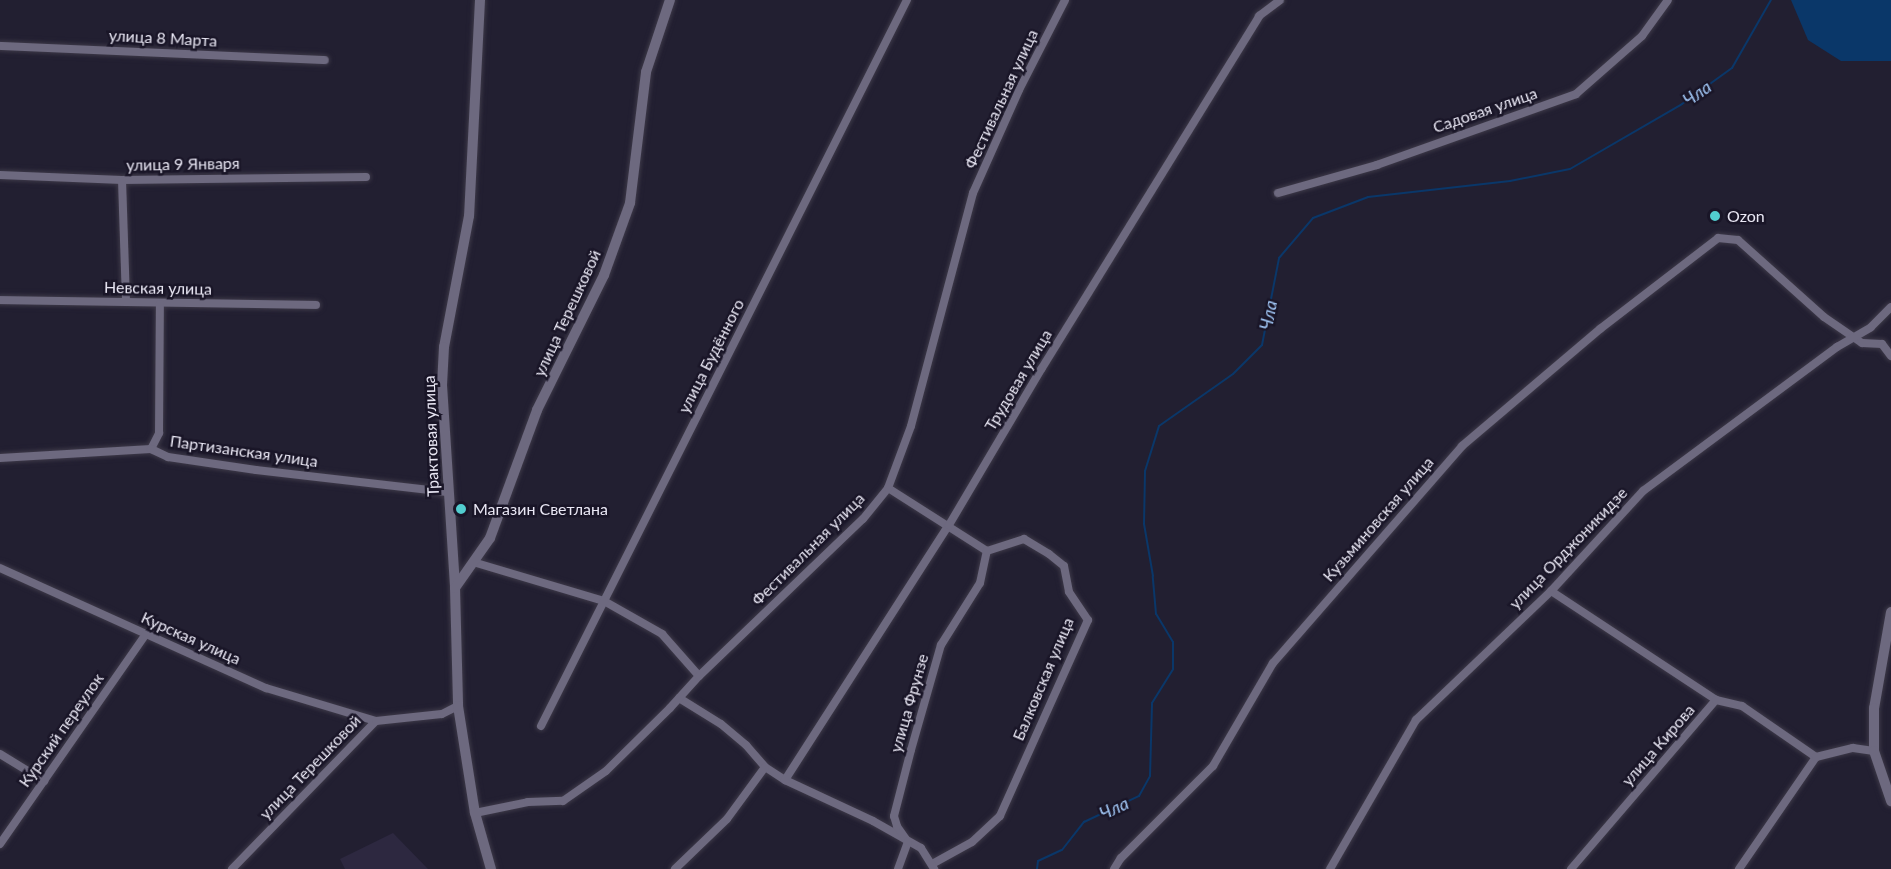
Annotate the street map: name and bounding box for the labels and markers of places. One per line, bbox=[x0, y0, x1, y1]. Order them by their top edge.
place label: Ozon bbox=[1727, 206, 1765, 226]
marker: Ozon bbox=[1708, 209, 1722, 223]
place label: Магазин Светлана bbox=[473, 499, 608, 519]
marker: Магазин Светлана bbox=[454, 502, 468, 516]

